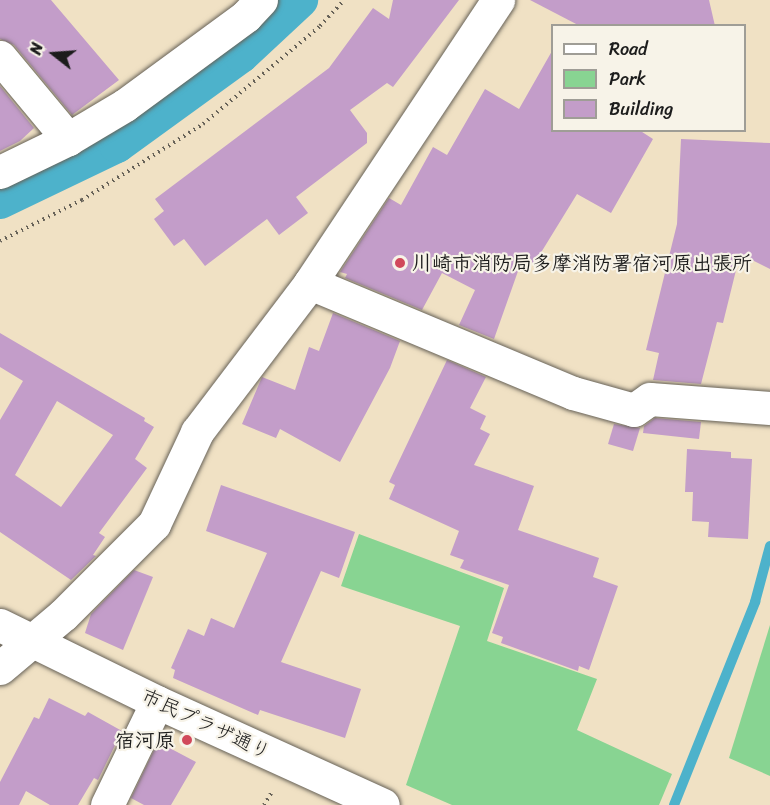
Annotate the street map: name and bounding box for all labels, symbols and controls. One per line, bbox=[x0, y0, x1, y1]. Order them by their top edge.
north arrow bbox=[24, 24, 84, 84]
legend bbox=[551, 24, 746, 132]
text: Road bbox=[609, 33, 648, 65]
text: N bbox=[21, 39, 52, 58]
text: Park bbox=[609, 63, 646, 95]
text: Building bbox=[609, 93, 673, 125]
place label: 川崎市消防局多摩消防署宿河原出張所 bbox=[412, 251, 752, 275]
marker: 川崎市消防局多摩消防署宿河原出張所 bbox=[393, 256, 407, 270]
street label: 市民プラザ通り bbox=[137, 684, 275, 764]
place label: 宿河原 bbox=[115, 728, 175, 752]
marker: 宿河原 bbox=[180, 733, 194, 747]

